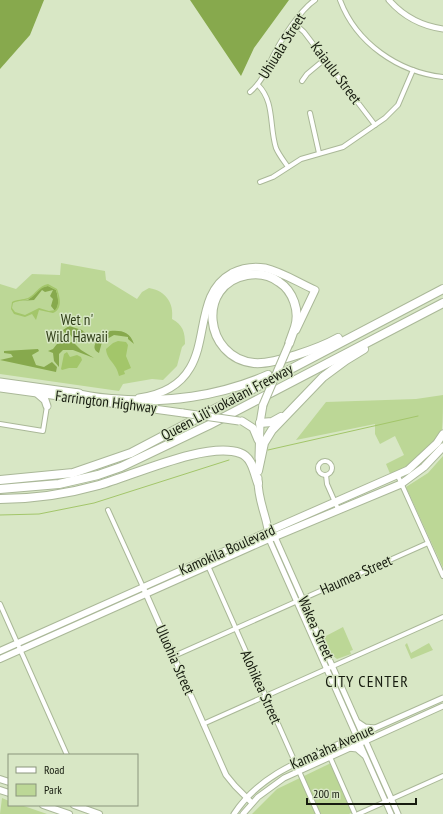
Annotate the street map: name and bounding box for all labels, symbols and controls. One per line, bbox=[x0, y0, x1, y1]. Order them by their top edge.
street label: Uhiuala Street bbox=[254, 9, 309, 82]
street label: Kaiaulu Street bbox=[307, 38, 366, 108]
park label: Wet n' Wild Hawaii bbox=[46, 310, 108, 346]
street label: Queen Liliʻuokalani Freeway bbox=[158, 359, 296, 444]
street label: Farrington Highway bbox=[54, 386, 158, 417]
street label: Kamokila Boulevard bbox=[176, 520, 278, 579]
street label: Haumea Street bbox=[317, 550, 395, 599]
street label: Wakea Street bbox=[294, 593, 339, 663]
street label: Uluohia Street bbox=[152, 622, 199, 698]
street label: Alohikea Street bbox=[237, 647, 286, 727]
district label: CITY CENTER bbox=[325, 671, 409, 691]
street label: Kama'aha Avenue bbox=[287, 720, 377, 774]
legend bbox=[8, 754, 138, 806]
text: Road bbox=[44, 762, 64, 777]
scale bar bbox=[307, 780, 416, 806]
text: Park bbox=[44, 782, 62, 797]
text: 200 m bbox=[313, 786, 340, 801]

